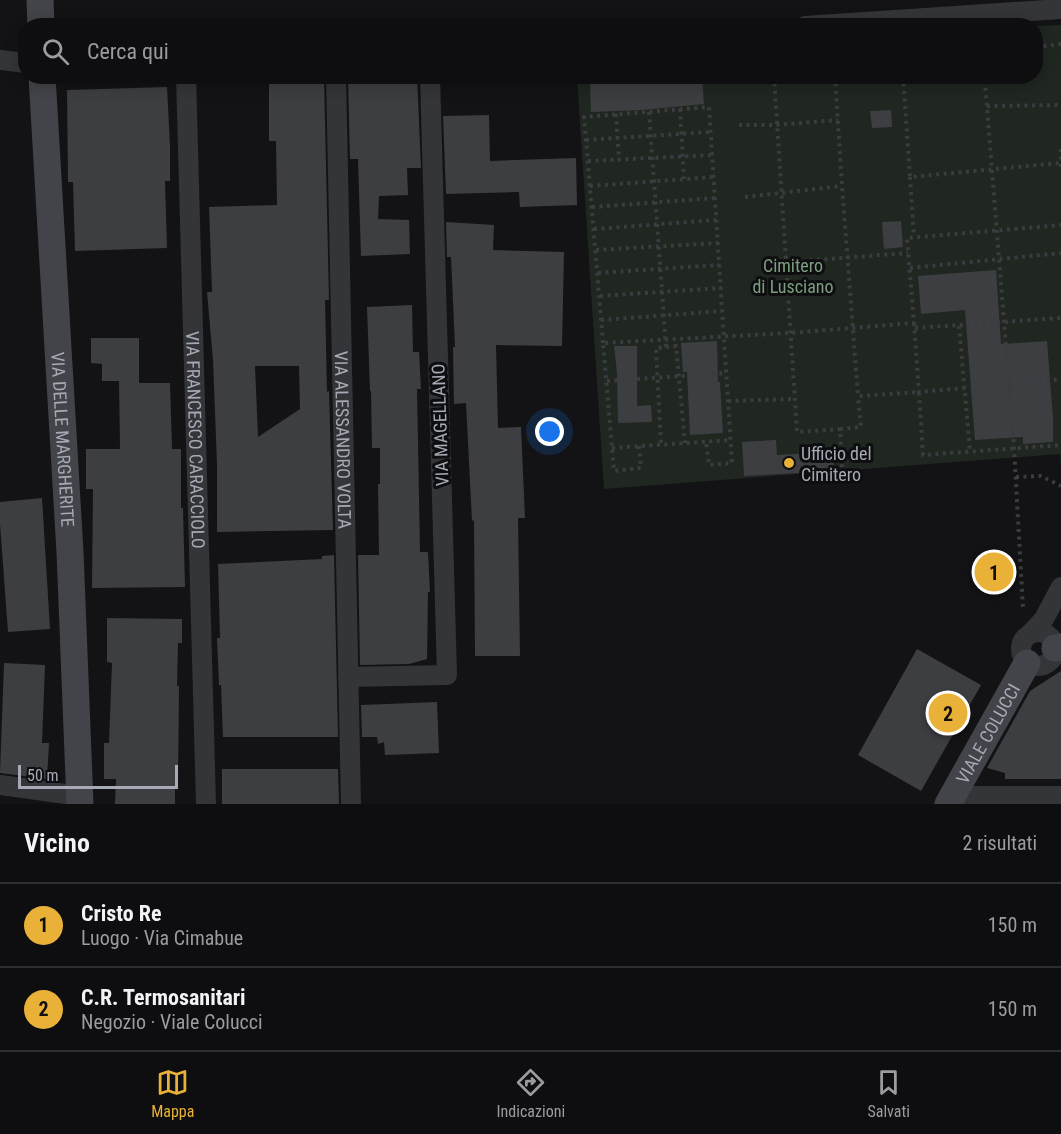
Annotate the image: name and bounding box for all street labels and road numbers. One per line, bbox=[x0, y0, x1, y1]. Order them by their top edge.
street label: VIA FRANCESCO CARACCIOLO bbox=[183, 331, 209, 549]
street label: VIA DELLE MARGHERITE bbox=[48, 351, 79, 528]
street label: VIA ALESSANDRO VOLTA bbox=[331, 351, 356, 530]
street label: VIA MAGELLANO bbox=[427, 363, 453, 487]
street label: VIALE COLUCCI bbox=[951, 680, 1024, 787]

